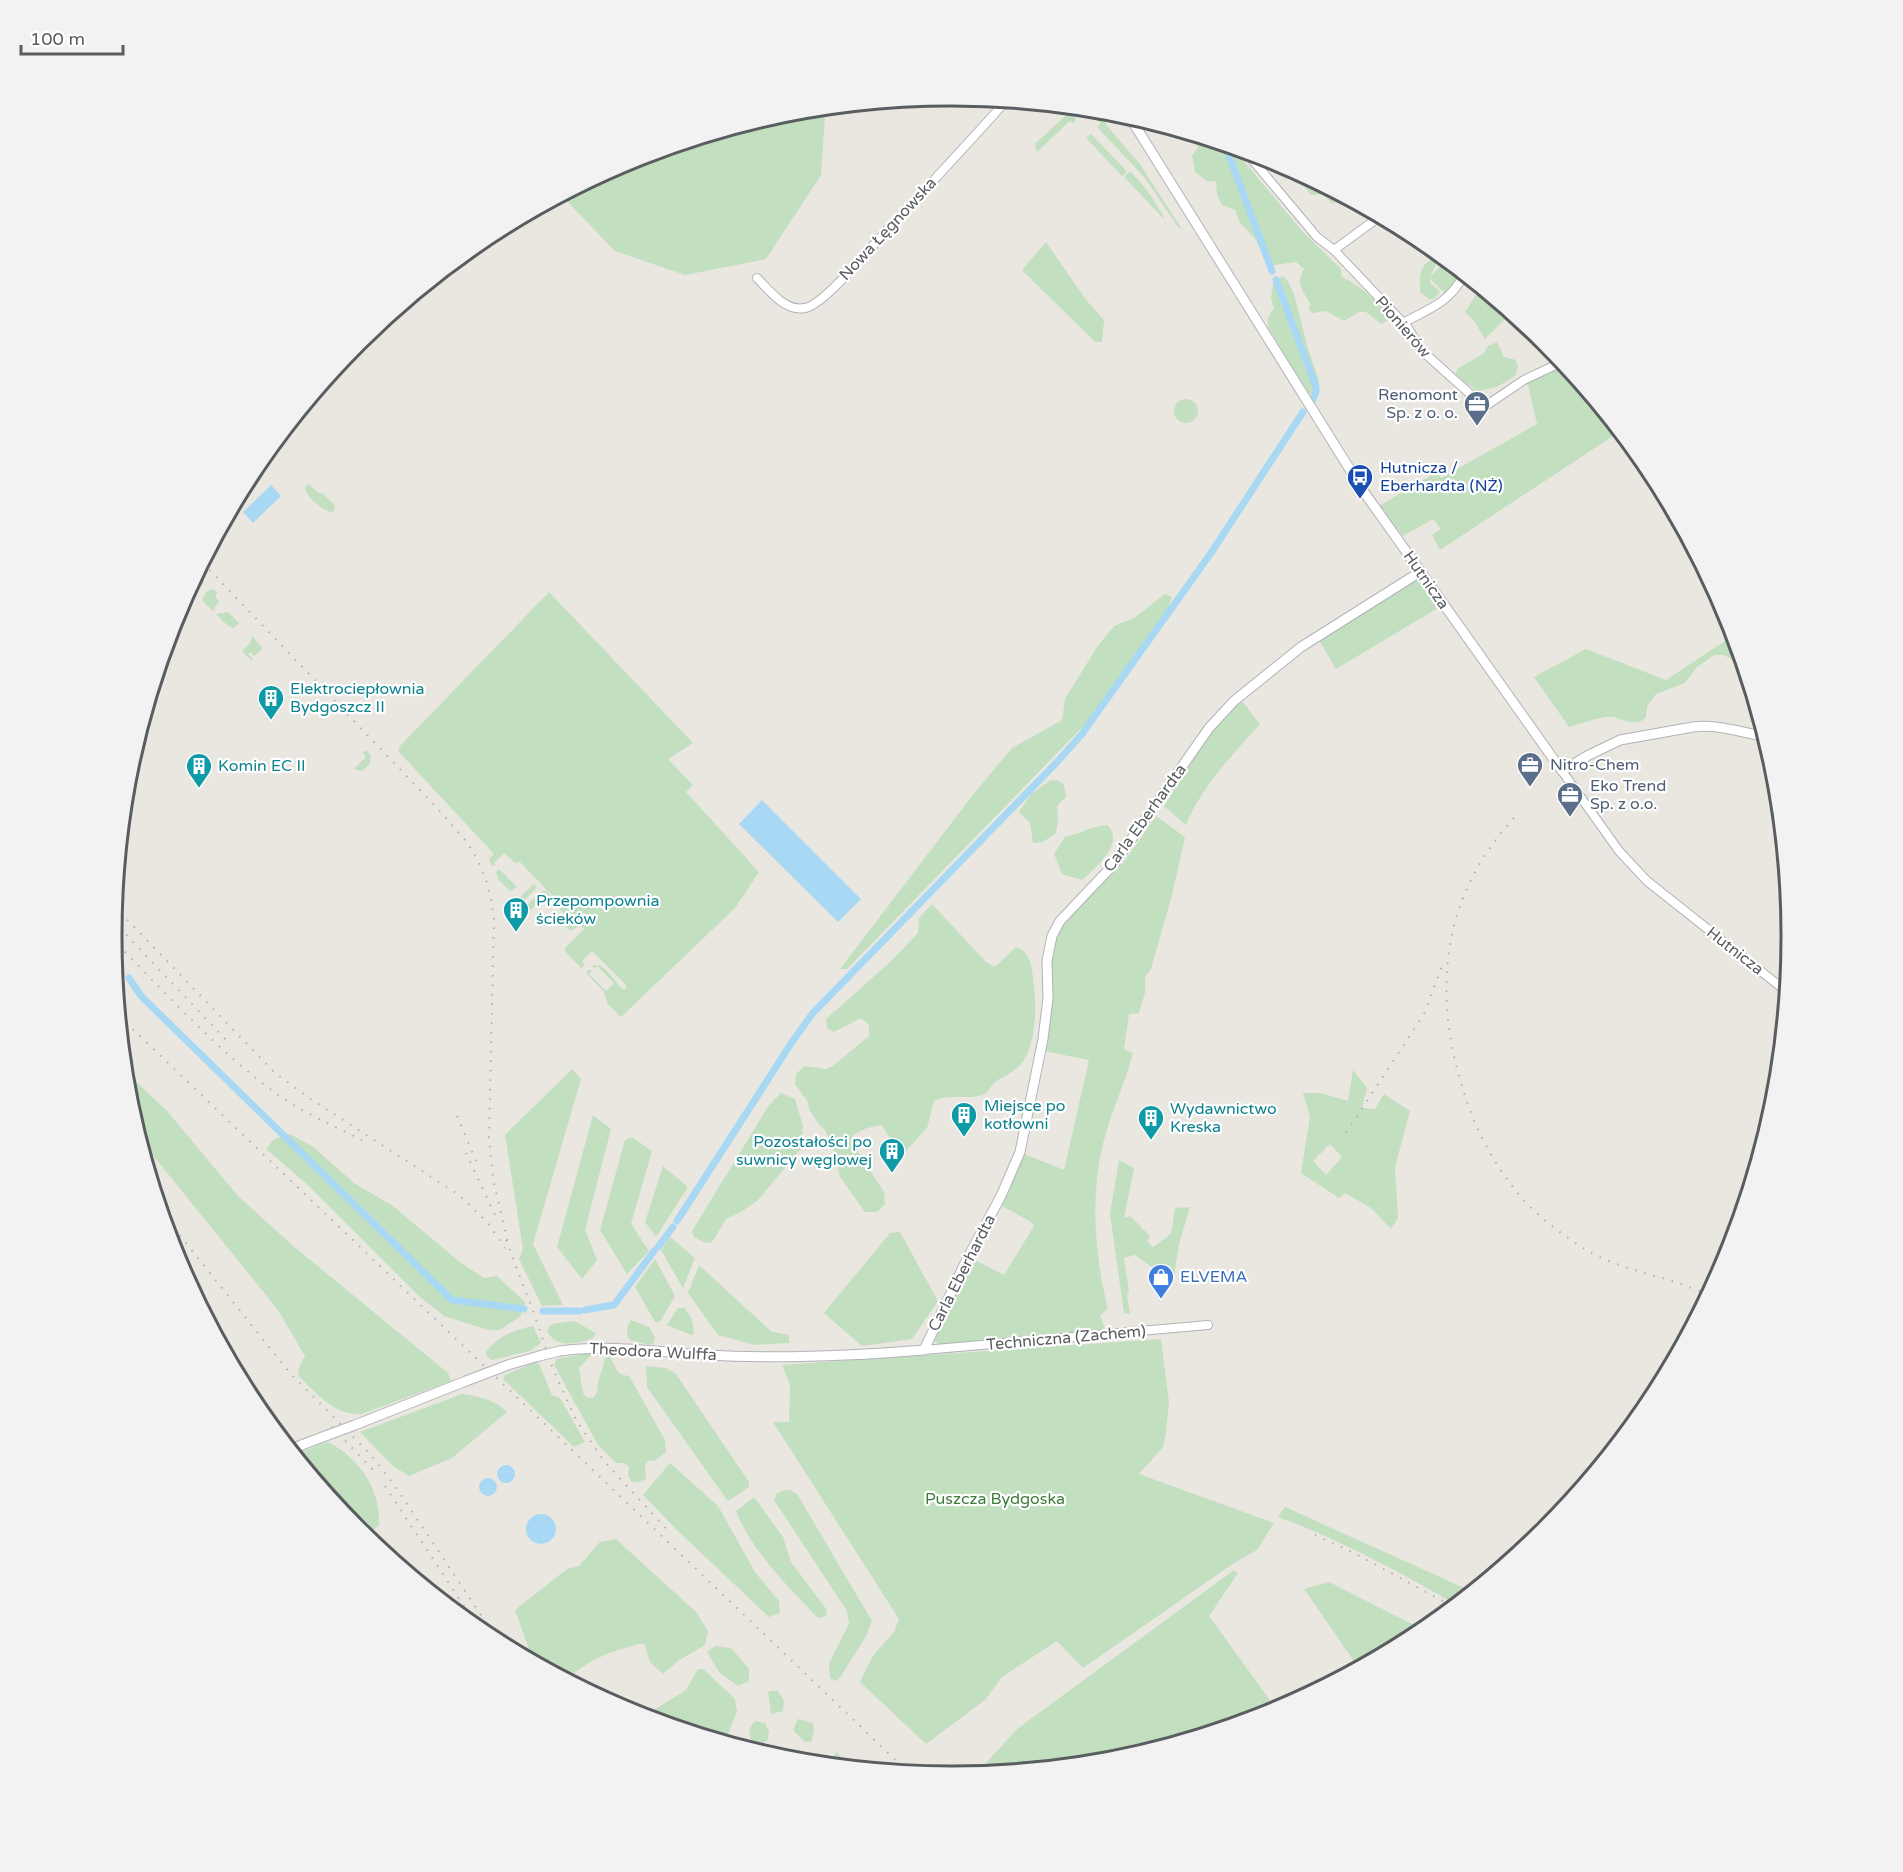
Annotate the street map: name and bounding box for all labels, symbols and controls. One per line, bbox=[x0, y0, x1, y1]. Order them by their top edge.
scale bar bbox=[21, 18, 123, 56]
text: 100 m bbox=[30, 28, 85, 50]
street label: Nowa Łęgnowska bbox=[835, 173, 941, 285]
street label: Pionierów bbox=[1371, 292, 1435, 362]
place label: Renomont Sp. z o. o. bbox=[1378, 385, 1458, 423]
office icon: Renomont Sp. z o. o. bbox=[1462, 389, 1492, 427]
place label: Hutnicza / Eberhardta (NŻ) bbox=[1380, 458, 1503, 496]
bus stop icon: Hutnicza / Eberhardta (NŻ) bbox=[1345, 462, 1375, 500]
street label: Hutnicza bbox=[1399, 547, 1453, 613]
place label: Elektrociepłownia Bydgoszcz II bbox=[290, 679, 425, 717]
building icon: Elektrociepłownia Bydgoszcz II bbox=[256, 683, 286, 721]
office icon: Nitro-Chem bbox=[1515, 750, 1545, 788]
building icon: Komin EC II bbox=[184, 751, 214, 789]
place label: Nitro-Chem bbox=[1550, 755, 1640, 775]
place label: Komin EC II bbox=[218, 756, 306, 776]
street label: Carla Eberhardta bbox=[1099, 760, 1191, 876]
place label: Eko Trend Sp. z o.o. bbox=[1590, 776, 1666, 814]
office icon: Eko Trend Sp. z o.o. bbox=[1555, 780, 1585, 818]
place label: Przepompownia ścieków bbox=[536, 891, 659, 929]
building icon: Przepompownia ścieków bbox=[501, 895, 531, 933]
street label: Hutnicza bbox=[1702, 923, 1768, 979]
place label: Miejsce po kotłowni bbox=[984, 1096, 1066, 1134]
place label: Wydawnictwo Kreska bbox=[1170, 1099, 1277, 1137]
building icon: Miejsce po kotłowni bbox=[949, 1100, 979, 1138]
building icon: Wydawnictwo Kreska bbox=[1136, 1103, 1166, 1141]
place label: Pozostałości po suwnicy węglowej bbox=[736, 1132, 872, 1170]
building icon: Pozostałości po suwnicy węglowej bbox=[877, 1136, 907, 1174]
street label: Carla Eberhardta bbox=[924, 1211, 1000, 1335]
shop icon: ELVEMA bbox=[1146, 1262, 1176, 1300]
place label: ELVEMA bbox=[1180, 1267, 1247, 1287]
street label: Techniczna (Zachem) bbox=[985, 1321, 1147, 1355]
street label: Theodora Wulffa bbox=[589, 1339, 717, 1365]
park label: Puszcza Bydgoska bbox=[925, 1489, 1065, 1509]

